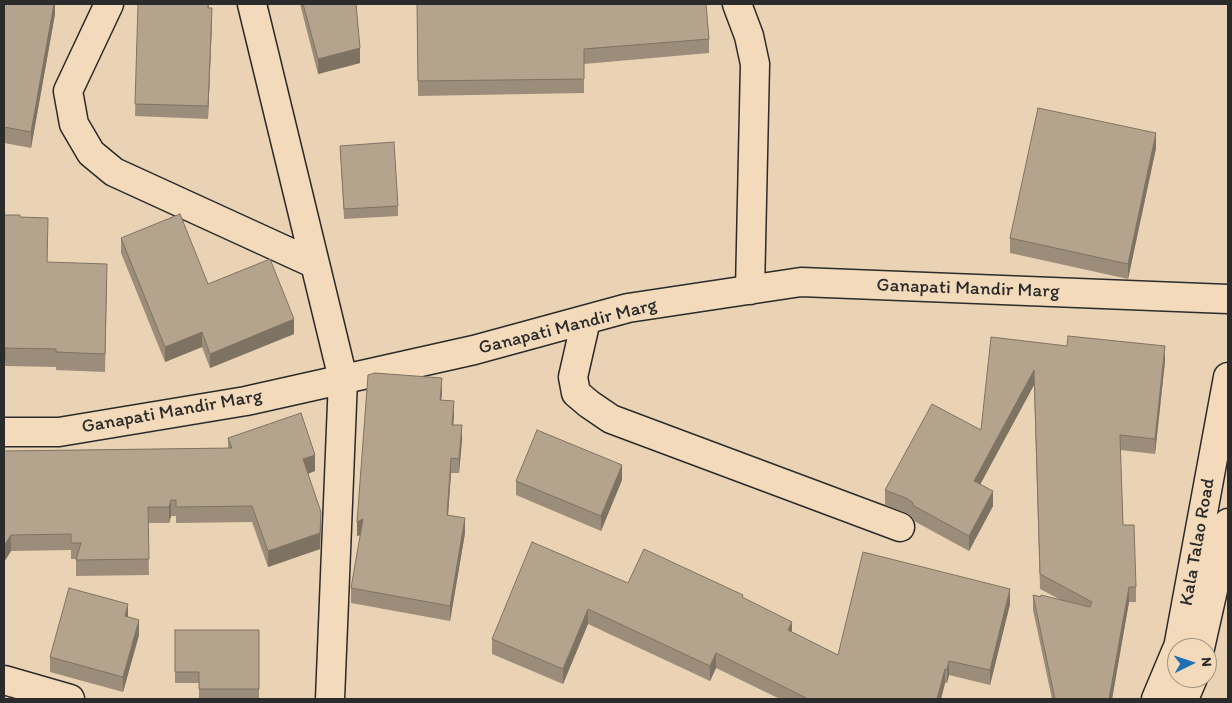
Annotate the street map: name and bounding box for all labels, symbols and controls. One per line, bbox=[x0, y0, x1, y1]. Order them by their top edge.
street label: Ganapati Mandir Marg bbox=[876, 274, 1060, 304]
street label: Ganapati Mandir Marg bbox=[476, 294, 660, 360]
street label: Ganapati Mandir Marg bbox=[80, 385, 264, 439]
street label: Kala Talao Road bbox=[1176, 476, 1220, 608]
north arrow bbox=[1167, 638, 1217, 688]
text: N bbox=[1198, 657, 1215, 667]

